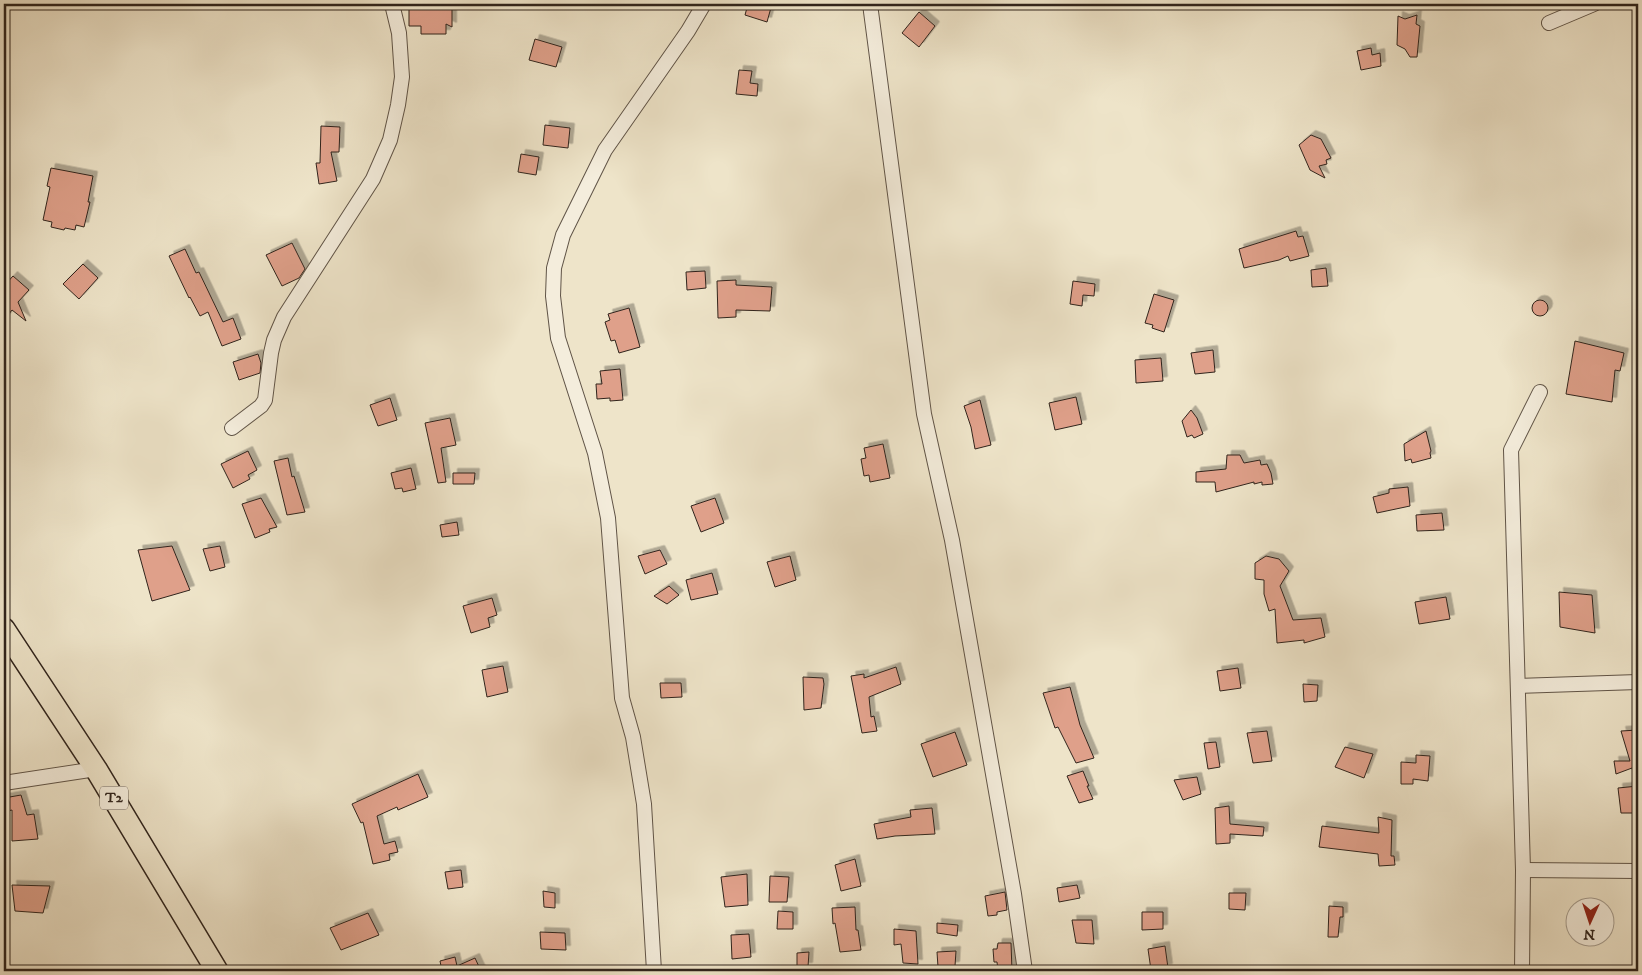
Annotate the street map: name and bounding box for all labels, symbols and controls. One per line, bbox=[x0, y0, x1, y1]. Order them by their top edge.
road number: T2 bbox=[100, 786, 128, 810]
north arrow bbox=[1564, 898, 1614, 948]
text: N bbox=[1583, 925, 1596, 943]

